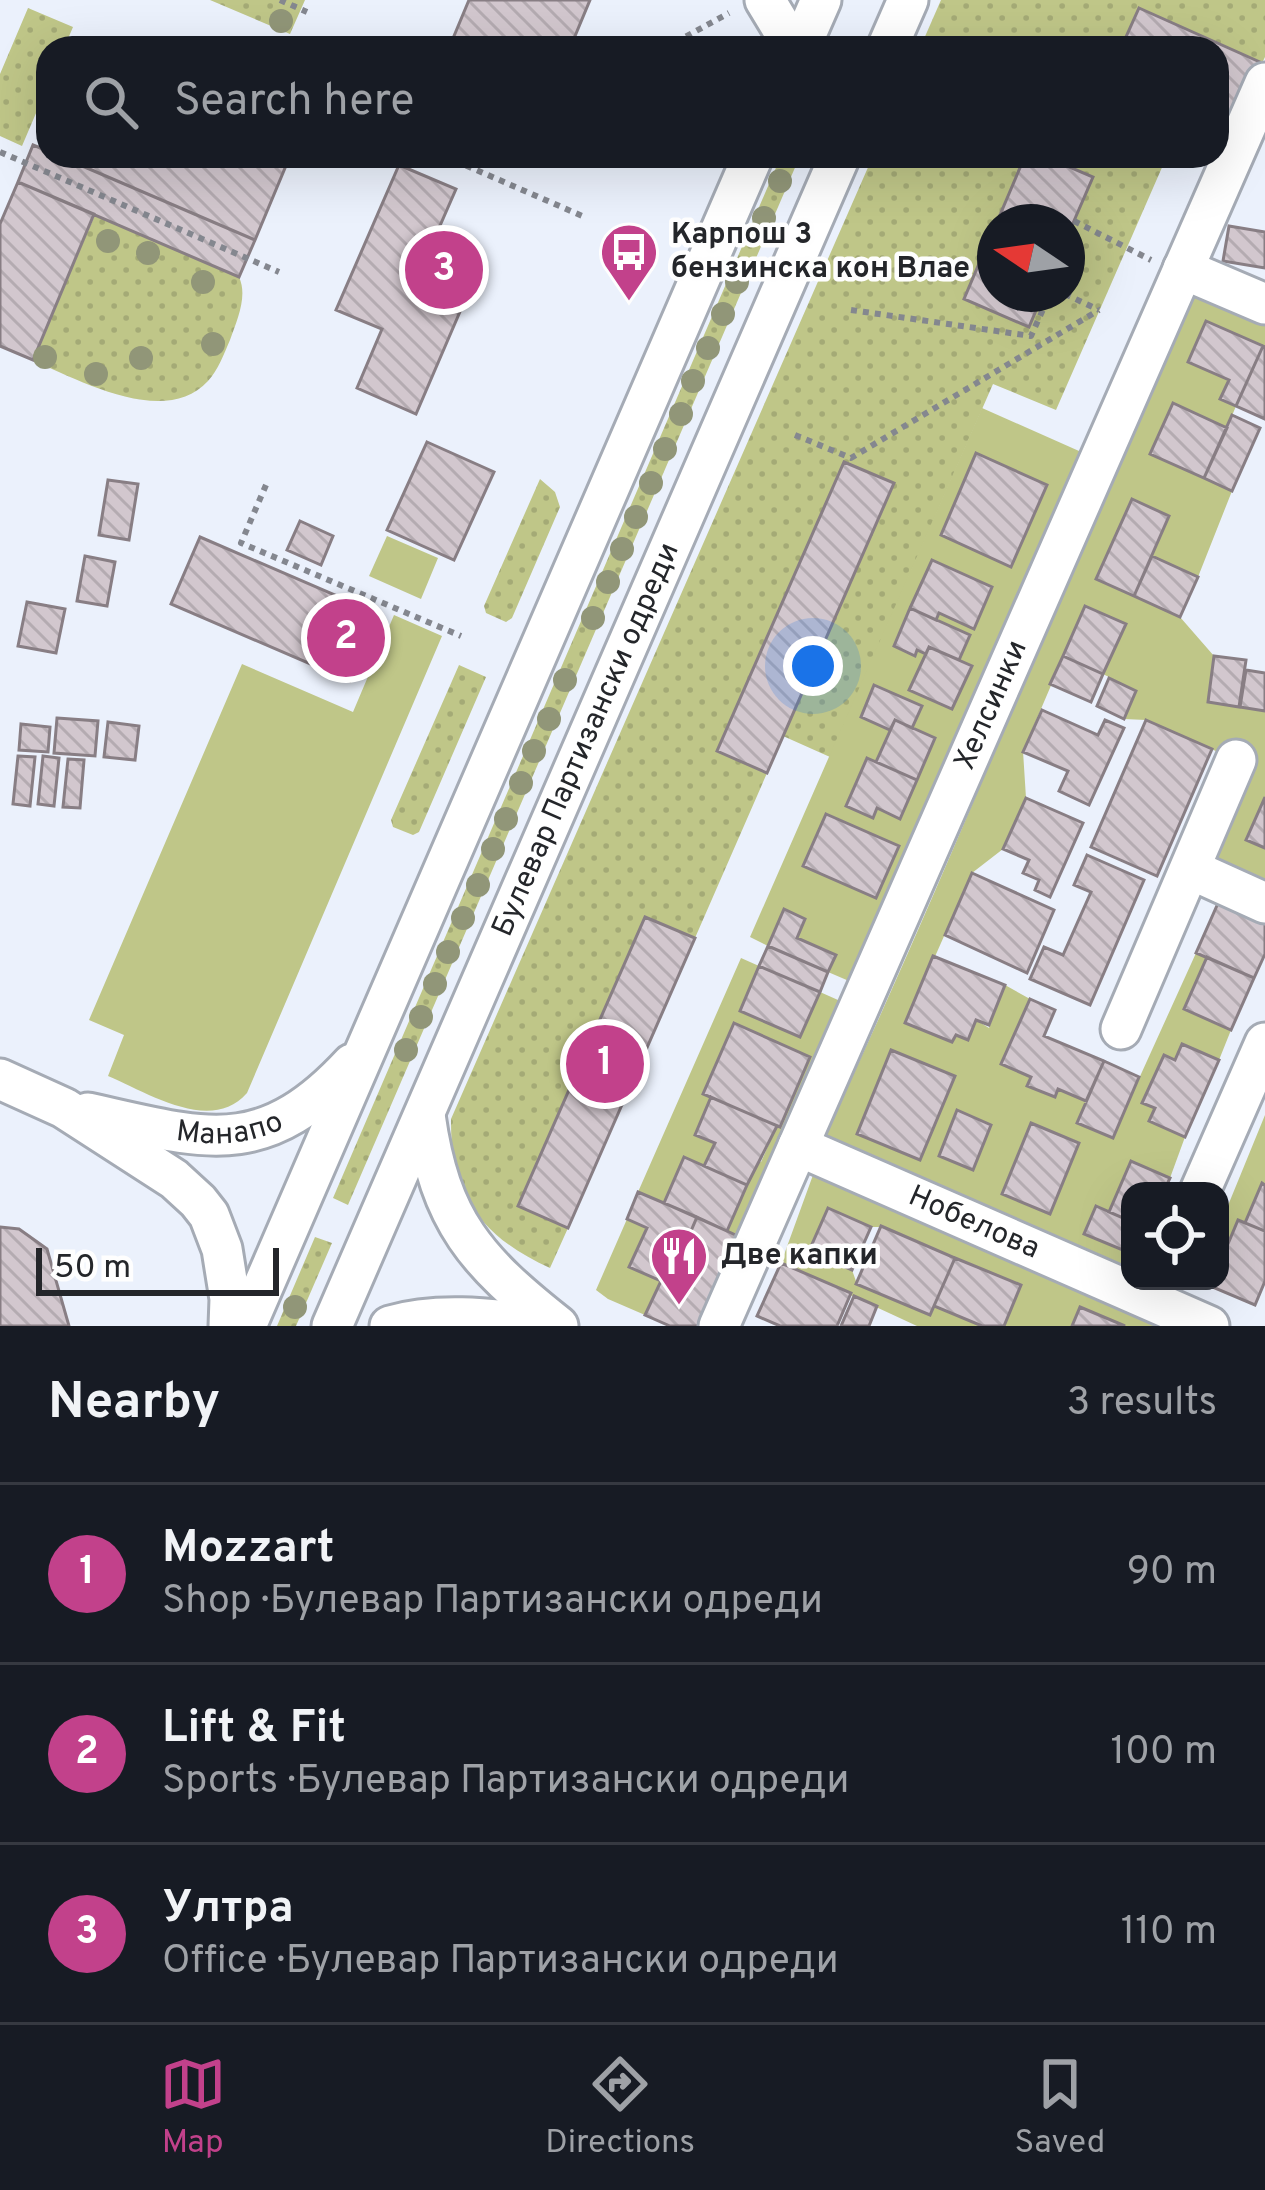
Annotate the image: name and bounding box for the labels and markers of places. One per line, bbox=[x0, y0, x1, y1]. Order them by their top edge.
place label: Карпош 3 бензинска кон Влае bbox=[671, 217, 970, 288]
bus stop icon: Карпош 3 бензинска кон Влае bbox=[598, 221, 660, 303]
pin: 3 bbox=[405, 225, 483, 315]
pin: 2 bbox=[307, 593, 385, 683]
pin: 1 bbox=[566, 1019, 644, 1109]
restaurant icon: Две капки bbox=[648, 1225, 710, 1307]
place label: Две капки bbox=[721, 1238, 878, 1275]

